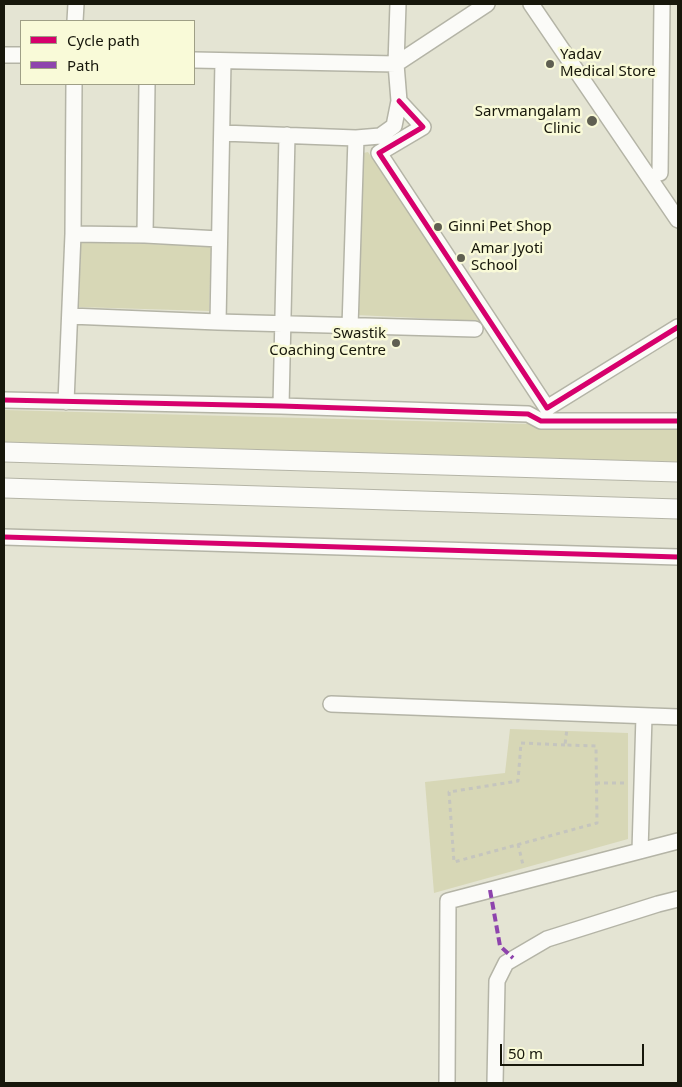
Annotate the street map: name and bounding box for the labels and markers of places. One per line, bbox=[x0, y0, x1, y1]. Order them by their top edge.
place label: Yadav Medical Store bbox=[560, 46, 656, 81]
marker: Yadav Medical Store bbox=[544, 58, 556, 70]
place label: Sarvmangalam Clinic bbox=[475, 103, 581, 138]
marker: Sarvmangalam Clinic bbox=[585, 114, 599, 128]
place label: Ginni Pet Shop bbox=[448, 218, 552, 236]
marker: Ginni Pet Shop bbox=[432, 221, 444, 233]
place label: Amar Jyoti School bbox=[471, 240, 543, 275]
marker: Amar Jyoti School bbox=[455, 252, 467, 264]
place label: Swastik Coaching Centre bbox=[269, 325, 386, 360]
marker: Swastik Coaching Centre bbox=[390, 337, 402, 349]

